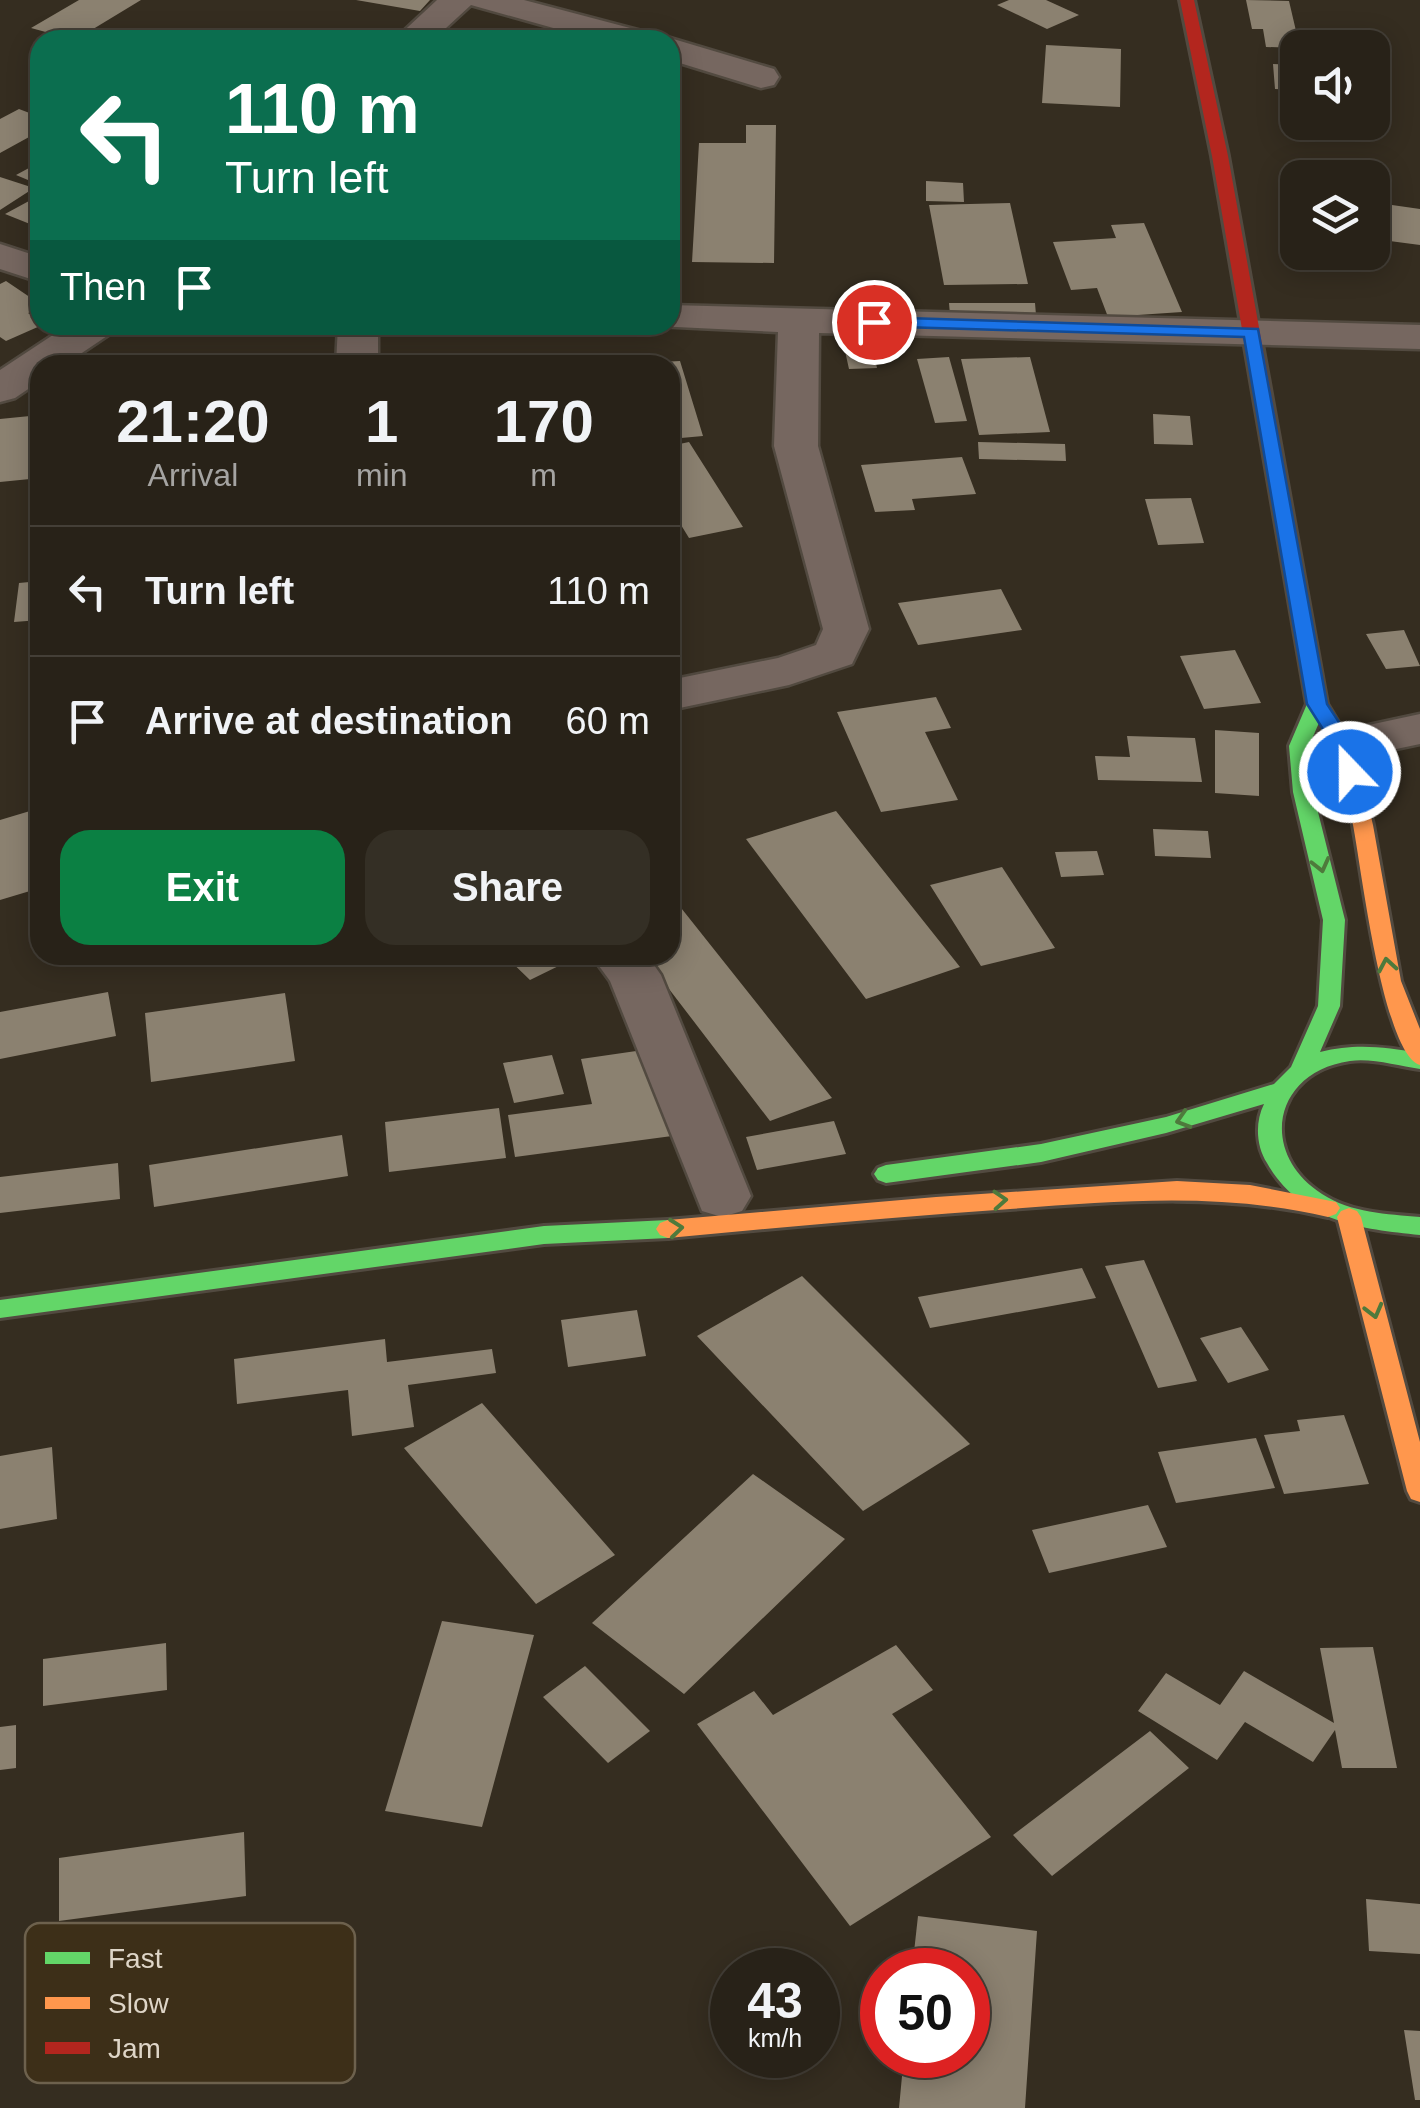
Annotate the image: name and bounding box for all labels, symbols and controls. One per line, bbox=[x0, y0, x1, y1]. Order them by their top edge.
map controls bbox=[1280, 30, 1390, 270]
button: sound bbox=[1280, 30, 1390, 140]
icon: left bbox=[60, 70, 190, 200]
text: 110 m bbox=[225, 70, 420, 148]
text: Turn left bbox=[225, 152, 388, 203]
button: layers bbox=[1280, 160, 1390, 270]
icon: arrive bbox=[167, 260, 222, 315]
text: Then bbox=[60, 266, 147, 308]
pin bbox=[832, 280, 917, 365]
icon: arrive bbox=[847, 295, 902, 350]
text: 21:20 bbox=[116, 388, 270, 455]
text: 1 bbox=[365, 388, 398, 455]
text: 170 bbox=[494, 388, 594, 455]
text: Arrival bbox=[148, 457, 238, 493]
text: min bbox=[356, 457, 407, 493]
text: m bbox=[530, 457, 557, 493]
icon: left bbox=[60, 564, 115, 619]
text: Turn left bbox=[145, 570, 294, 612]
text: 110 m bbox=[547, 570, 650, 612]
icon: arrive bbox=[60, 694, 115, 749]
text: Arrive at destination bbox=[145, 700, 512, 742]
text: 60 m bbox=[566, 700, 650, 742]
position arrow bbox=[1298, 720, 1402, 824]
button: Exit bbox=[60, 830, 345, 945]
button: Share bbox=[365, 830, 650, 945]
one-way arrow bbox=[1309, 856, 1330, 873]
one-way arrow bbox=[1377, 957, 1398, 974]
one-way arrow bbox=[1175, 1108, 1192, 1129]
one-way arrow bbox=[992, 1190, 1008, 1211]
one-way arrow bbox=[669, 1218, 685, 1240]
one-way arrow bbox=[1362, 1302, 1383, 1319]
legend bbox=[25, 1923, 355, 2083]
text: Fast bbox=[108, 1943, 163, 1974]
speed limit sign: 50 bbox=[860, 1948, 990, 2078]
text: 43 bbox=[747, 1973, 803, 2029]
text: Slow bbox=[108, 1988, 169, 2019]
text: km/h bbox=[748, 2024, 802, 2052]
text: Jam bbox=[108, 2033, 161, 2064]

